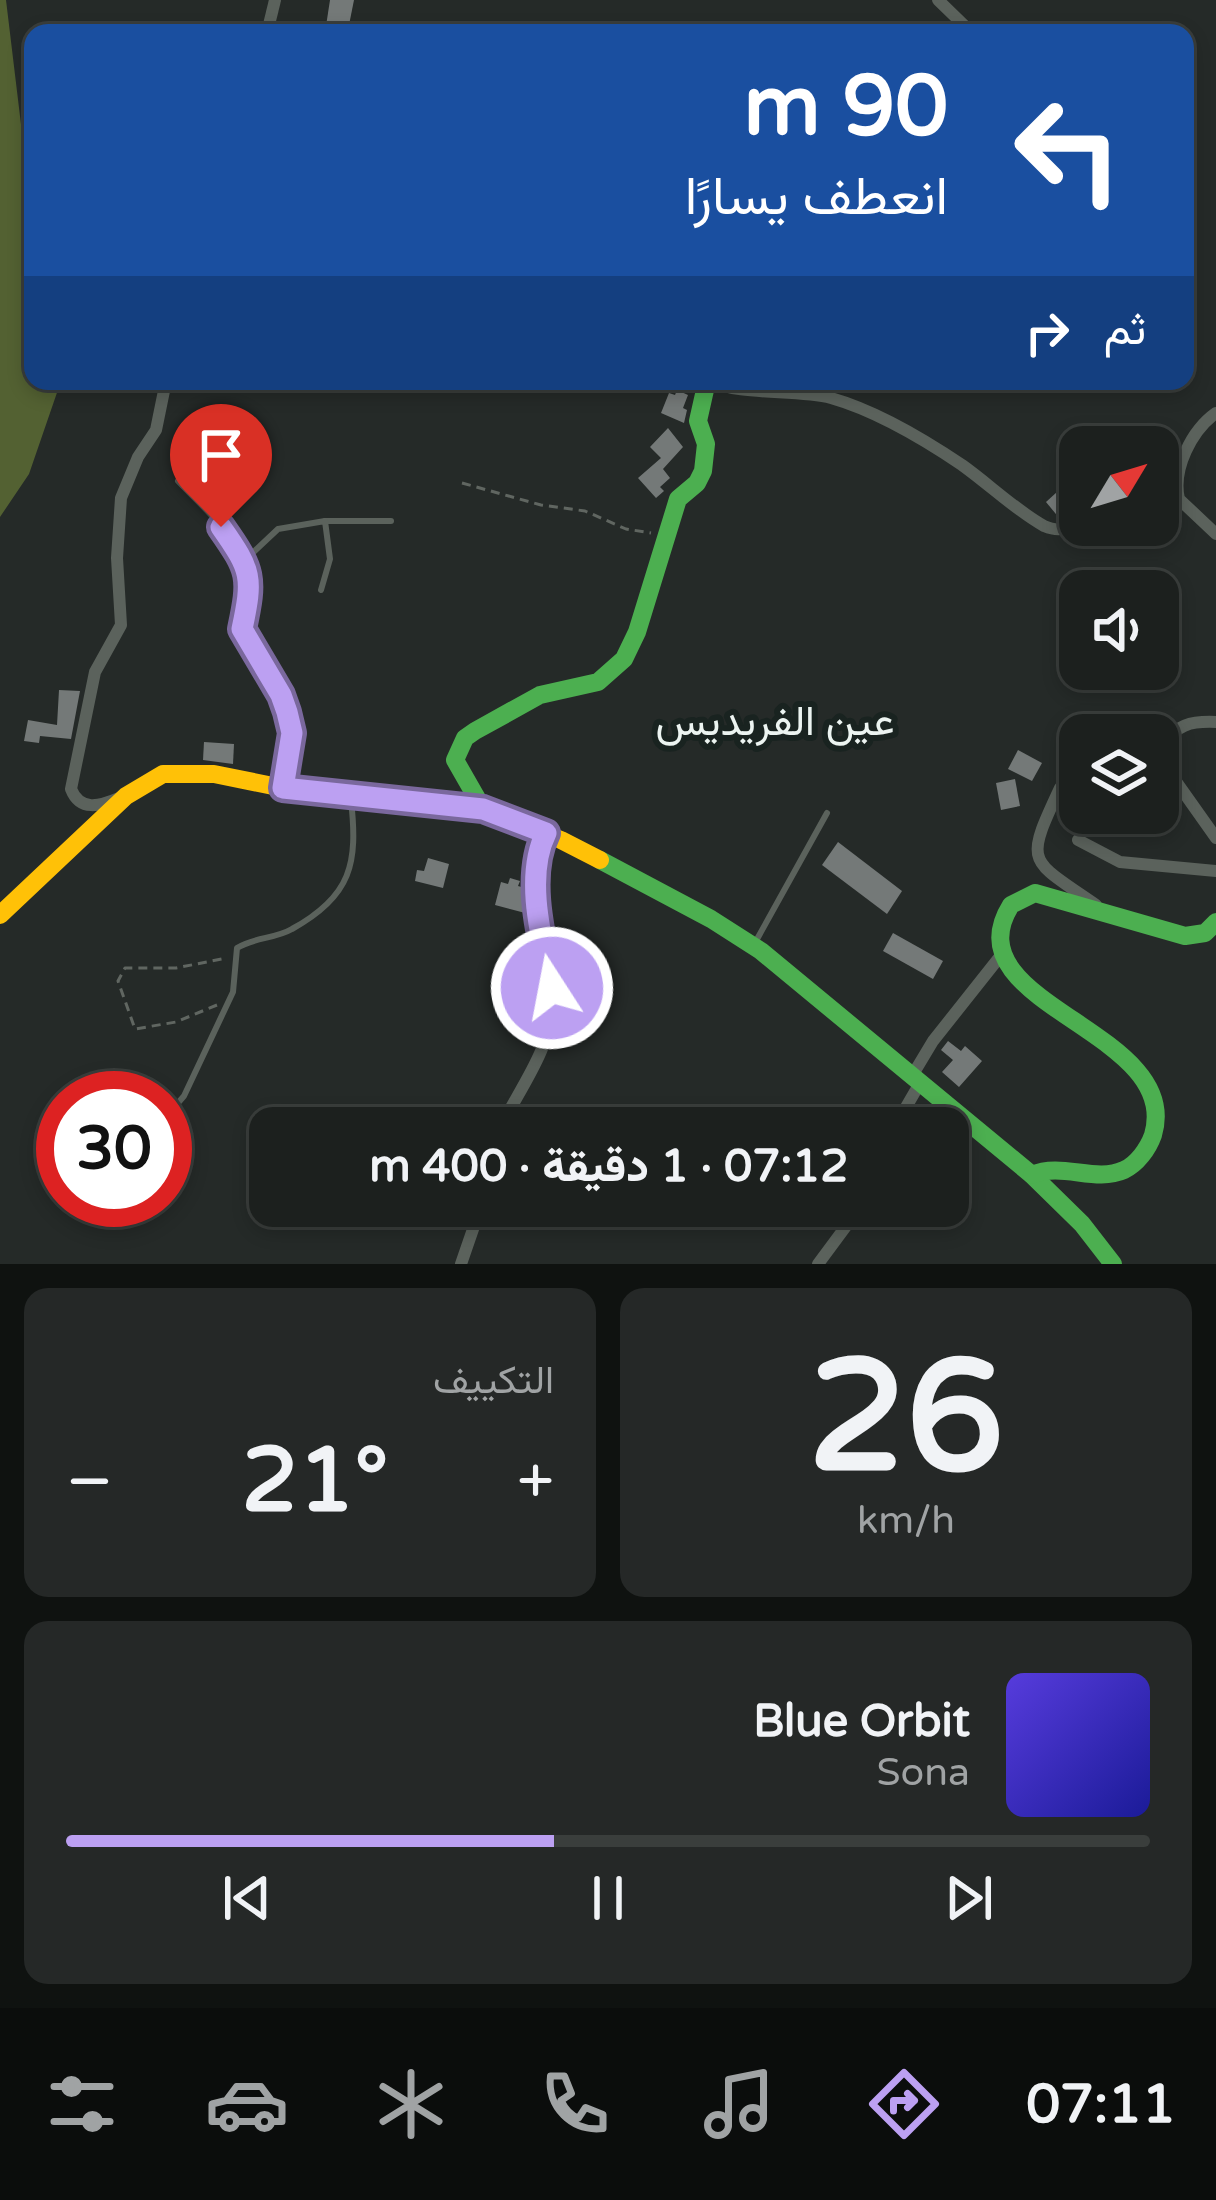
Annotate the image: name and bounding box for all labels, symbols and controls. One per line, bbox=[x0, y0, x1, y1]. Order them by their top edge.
text: 90 m bbox=[744, 57, 948, 158]
icon: left bbox=[990, 72, 1146, 228]
text: انعطف يسارًا bbox=[685, 164, 948, 229]
icon: right bbox=[1014, 300, 1080, 366]
text: ثم bbox=[1104, 303, 1146, 357]
pin bbox=[170, 404, 272, 527]
icon: arrive bbox=[188, 422, 254, 488]
north arrow bbox=[1059, 426, 1179, 546]
map controls bbox=[1059, 426, 1179, 834]
button: sound bbox=[1059, 570, 1179, 690]
district label: عين الفريديس bbox=[655, 696, 895, 747]
button: layers bbox=[1059, 714, 1179, 834]
position arrow bbox=[489, 925, 615, 1051]
speed limit sign: 30 bbox=[36, 1071, 192, 1227]
text: 07:12 · 1 دقيقة · 400 m bbox=[369, 1140, 849, 1194]
text: 26 bbox=[808, 1325, 1004, 1513]
text: التكييف bbox=[433, 1357, 554, 1404]
text: 21° bbox=[241, 1427, 388, 1536]
text: − bbox=[66, 1442, 113, 1522]
text: + bbox=[517, 1442, 554, 1522]
text: km/h bbox=[857, 1497, 955, 1544]
text: Blue Orbit bbox=[753, 1695, 970, 1749]
text: Sona bbox=[877, 1749, 970, 1796]
icon: previous bbox=[214, 1865, 280, 1931]
icon: pause bbox=[575, 1865, 641, 1931]
icon: next bbox=[936, 1865, 1002, 1931]
icon: filters bbox=[40, 2062, 124, 2146]
icon: car bbox=[205, 2062, 289, 2146]
icon: climate bbox=[369, 2062, 453, 2146]
icon: phone bbox=[533, 2062, 617, 2146]
icon: music bbox=[697, 2062, 781, 2146]
icon: directions bbox=[862, 2062, 946, 2146]
text: 07:11 bbox=[1026, 2072, 1176, 2137]

